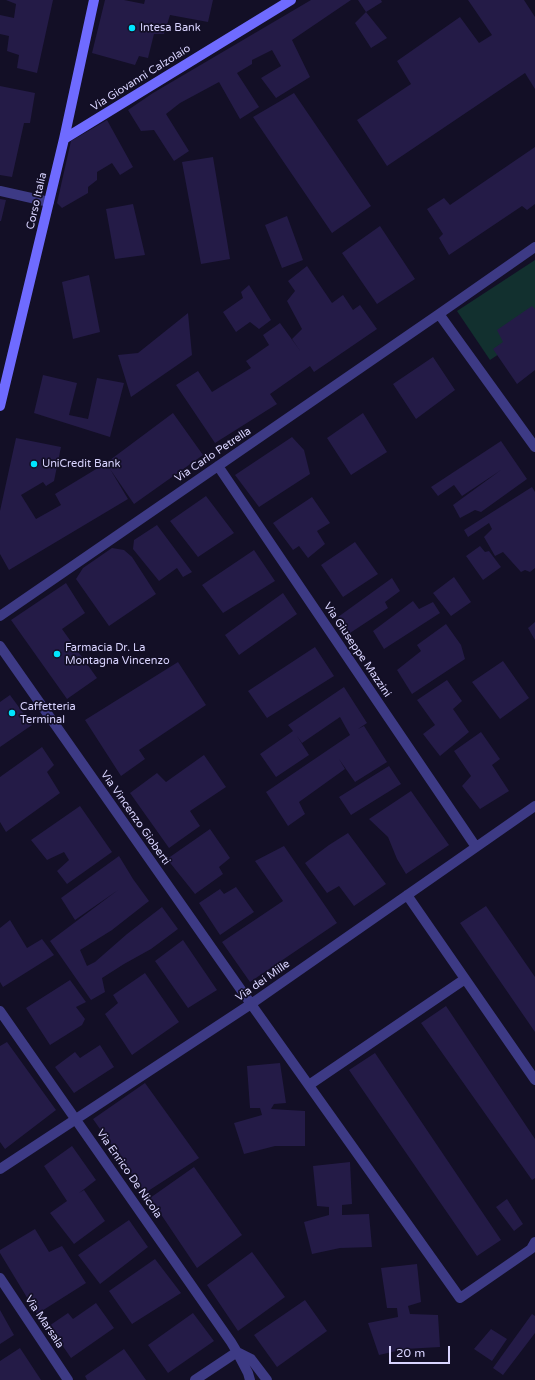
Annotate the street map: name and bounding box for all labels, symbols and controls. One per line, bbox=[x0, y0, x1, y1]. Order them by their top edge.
place label: Intesa Bank bbox=[140, 21, 201, 35]
marker: Intesa Bank bbox=[127, 23, 137, 33]
street label: Via Giovanni Calzolaio bbox=[89, 42, 193, 114]
street label: Corso Italia bbox=[24, 171, 50, 231]
street label: Via Carlo Petrella bbox=[172, 425, 254, 485]
place label: UniCredit Bank bbox=[42, 457, 121, 471]
marker: UniCredit Bank bbox=[29, 459, 39, 469]
street label: Via Giuseppe Mazzini bbox=[320, 600, 394, 700]
place label: Farmacia Dr. La Montagna Vincenzo bbox=[65, 641, 170, 667]
marker: Farmacia Dr. La Montagna Vincenzo bbox=[52, 649, 62, 659]
place label: Caffetteria Terminal bbox=[20, 700, 76, 726]
marker: Caffetteria Terminal bbox=[7, 708, 17, 718]
street label: Via Vincenzo Gioberti bbox=[97, 768, 173, 868]
street label: Via dei Mille bbox=[233, 958, 293, 1004]
street label: Via Enrico De Nicola bbox=[93, 1127, 165, 1221]
street label: Via Marsala bbox=[22, 1293, 66, 1351]
scale bar bbox=[391, 1338, 452, 1364]
text: 20 m bbox=[396, 1346, 425, 1360]

